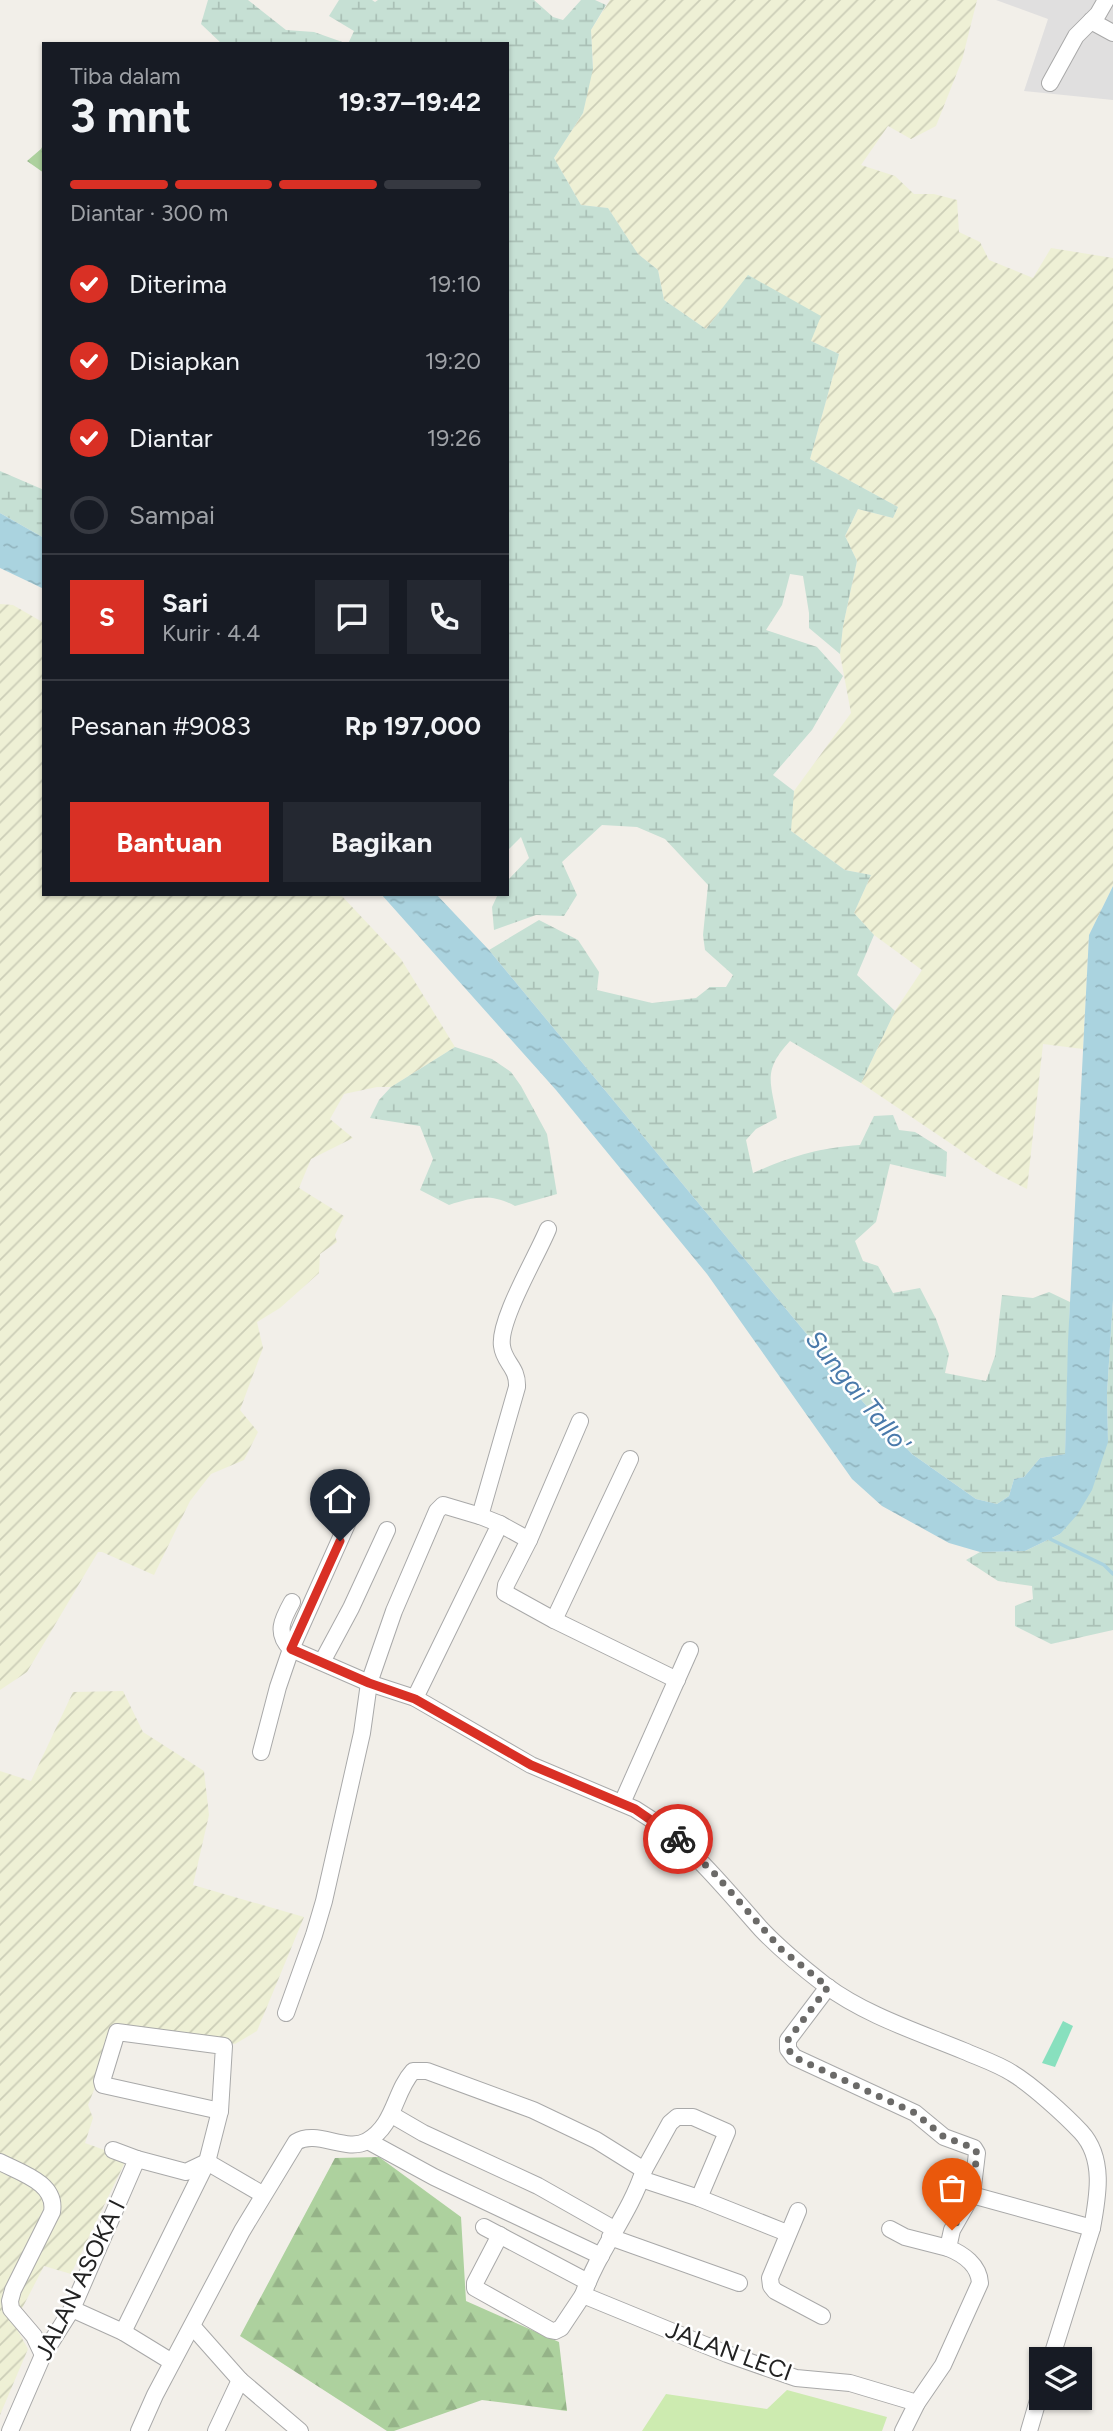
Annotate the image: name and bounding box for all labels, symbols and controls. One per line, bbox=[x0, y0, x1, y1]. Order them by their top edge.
text: Tiba dalam bbox=[70, 62, 181, 90]
text: 19:37–19:42 bbox=[339, 86, 481, 118]
text: 3 mnt bbox=[70, 88, 191, 144]
text: Diantar · 300 m bbox=[70, 199, 228, 227]
icon: check bbox=[70, 265, 108, 303]
text: Diterima bbox=[129, 268, 227, 300]
text: 19:10 bbox=[428, 270, 481, 298]
icon: check bbox=[70, 342, 108, 380]
text: Disiapkan bbox=[129, 345, 240, 377]
text: 19:20 bbox=[425, 347, 481, 375]
icon: check bbox=[70, 419, 108, 457]
text: Diantar bbox=[129, 422, 213, 454]
text: 19:26 bbox=[427, 424, 481, 452]
text: Sampai bbox=[129, 499, 215, 531]
button: chat bbox=[315, 580, 389, 654]
button: phone bbox=[407, 580, 481, 654]
text: Sari bbox=[162, 587, 208, 619]
text: S bbox=[99, 601, 115, 633]
text: Kurir · 4.4 bbox=[162, 619, 260, 647]
text: Pesanan #9083 bbox=[70, 710, 251, 742]
text: Rp 197,000 bbox=[345, 710, 481, 742]
button: Bantuan bbox=[70, 802, 269, 882]
button: Bagikan bbox=[283, 802, 481, 882]
water label: Sungai Tallo' bbox=[799, 1323, 917, 1459]
pin bbox=[310, 1469, 370, 1541]
icon: home bbox=[321, 1480, 359, 1518]
courier bbox=[643, 1804, 713, 1874]
icon: bike bbox=[659, 1820, 697, 1858]
pin bbox=[922, 2158, 982, 2230]
icon: bag bbox=[933, 2169, 971, 2207]
street label: JALAN ASOKA I bbox=[28, 2195, 131, 2365]
street label: JALAN LECI bbox=[662, 2314, 796, 2387]
map controls bbox=[1029, 2347, 1092, 2410]
button: layers bbox=[1029, 2347, 1092, 2410]

